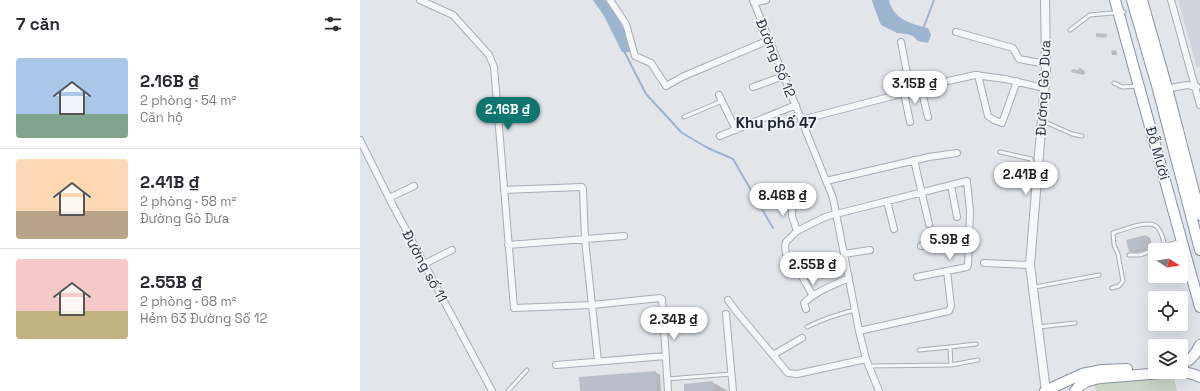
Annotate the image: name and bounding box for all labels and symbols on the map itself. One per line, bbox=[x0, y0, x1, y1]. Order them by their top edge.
street label: Đường Số 12 bbox=[752, 16, 800, 100]
street label: Đường Gò Dưa bbox=[1032, 40, 1054, 136]
pin: 3.15B ₫ bbox=[878, 71, 952, 105]
pin: 2.16B ₫ bbox=[471, 97, 545, 131]
district label: Khu phố 47 bbox=[736, 113, 816, 132]
street label: Đỗ Mười bbox=[1142, 124, 1174, 182]
pin: 2.41B ₫ bbox=[989, 162, 1063, 196]
pin: 8.46B ₫ bbox=[746, 183, 820, 217]
street label: Đường số 11 bbox=[398, 227, 452, 305]
pin: 5.9B ₫ bbox=[917, 227, 983, 261]
north arrow bbox=[1148, 243, 1188, 283]
pin: 2.55B ₫ bbox=[776, 252, 850, 286]
pin: 2.34B ₫ bbox=[637, 307, 711, 341]

